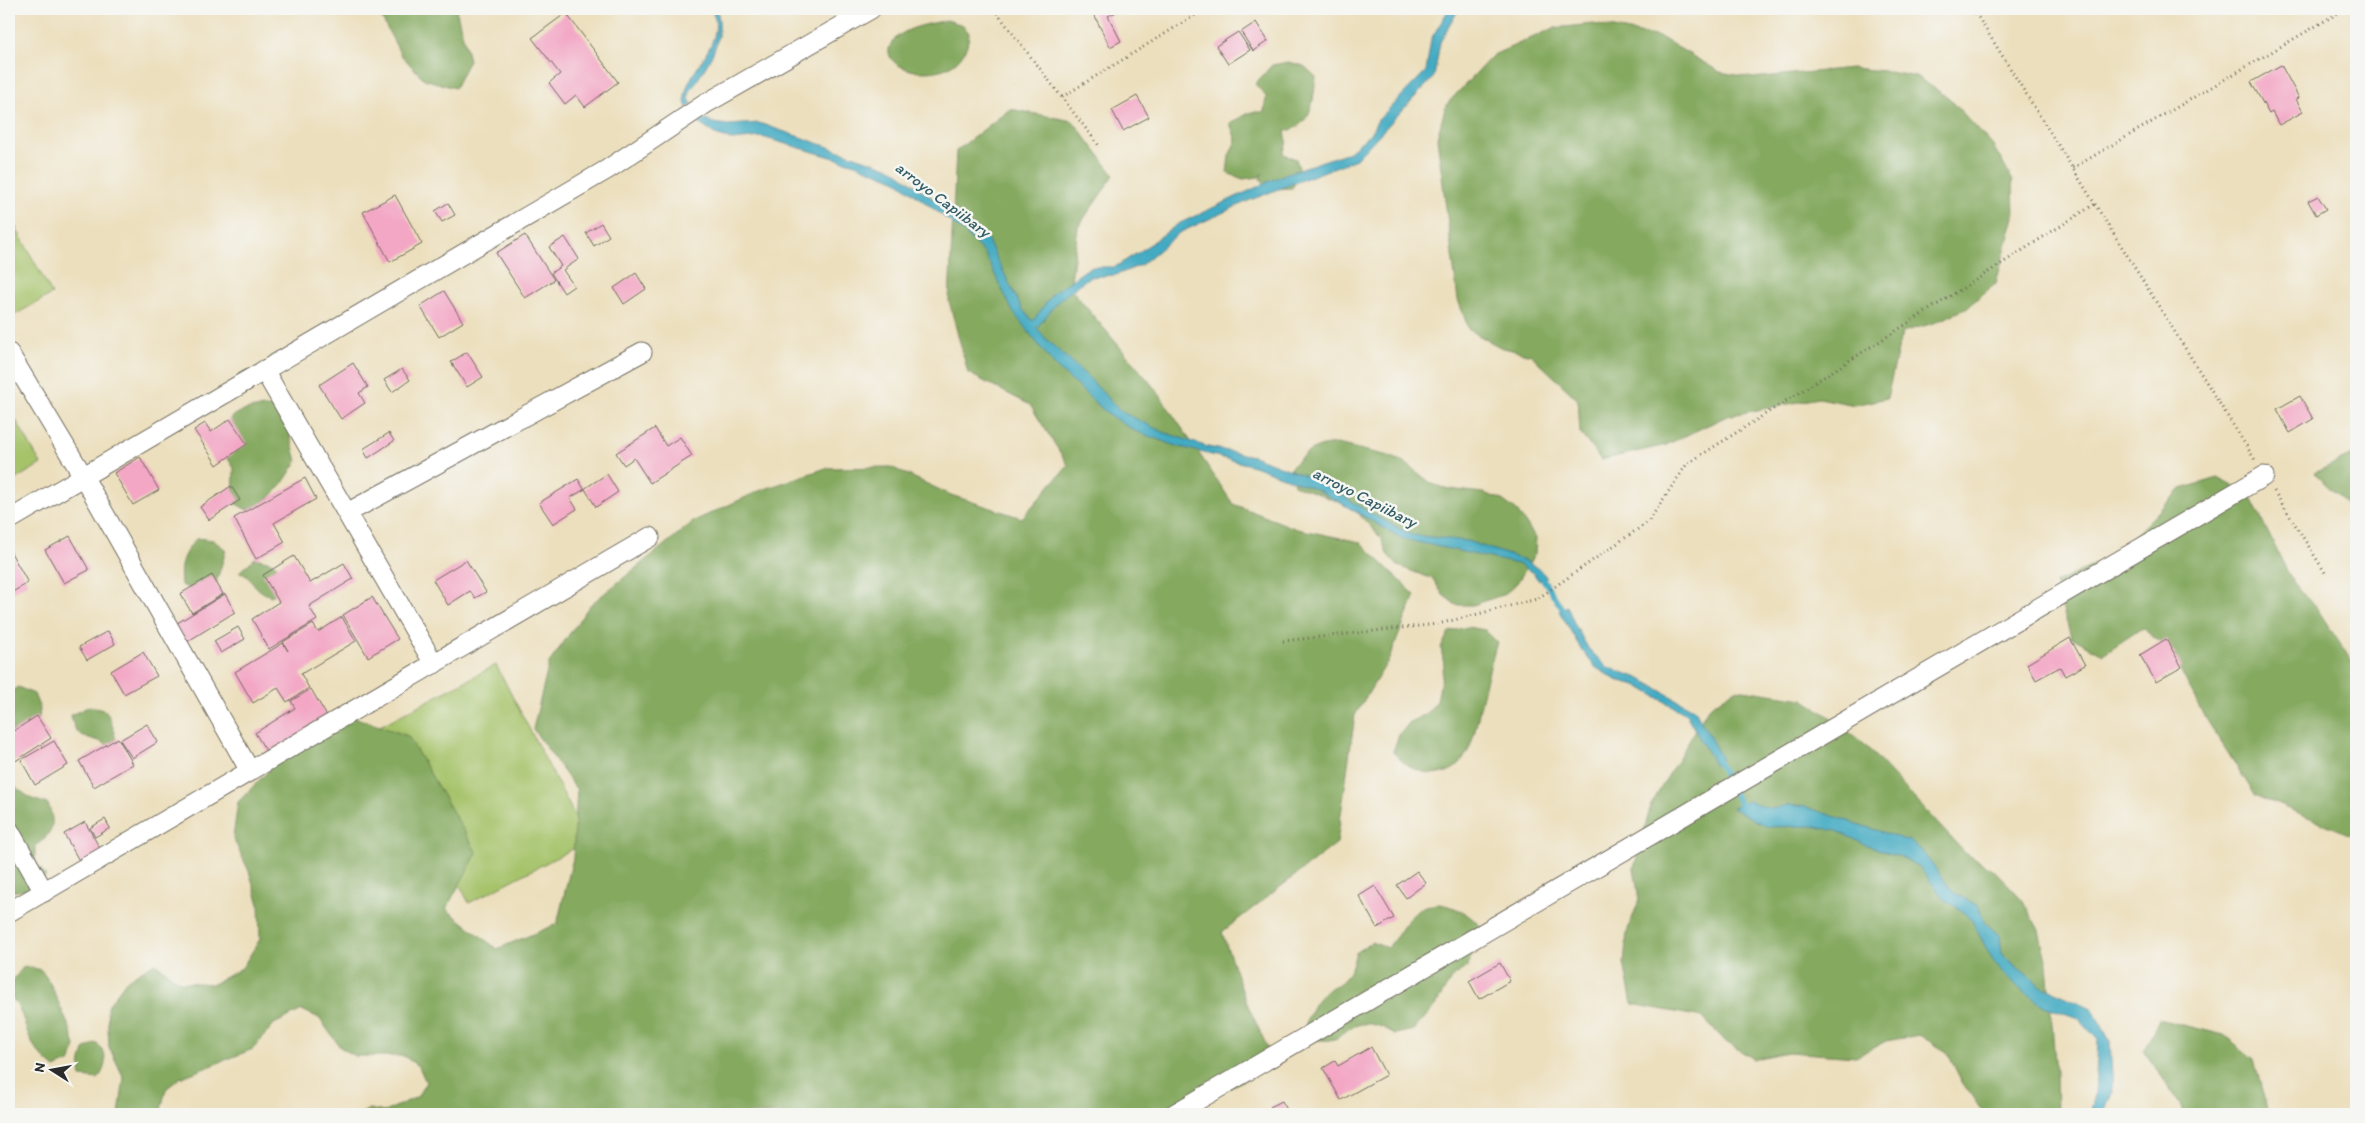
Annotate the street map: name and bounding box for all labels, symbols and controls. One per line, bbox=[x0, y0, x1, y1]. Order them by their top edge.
water label: arroyo Capiibary bbox=[891, 158, 995, 242]
water label: arroyo Capiibary bbox=[1310, 463, 1421, 532]
north arrow bbox=[28, 1046, 78, 1096]
text: N bbox=[30, 1061, 49, 1074]

